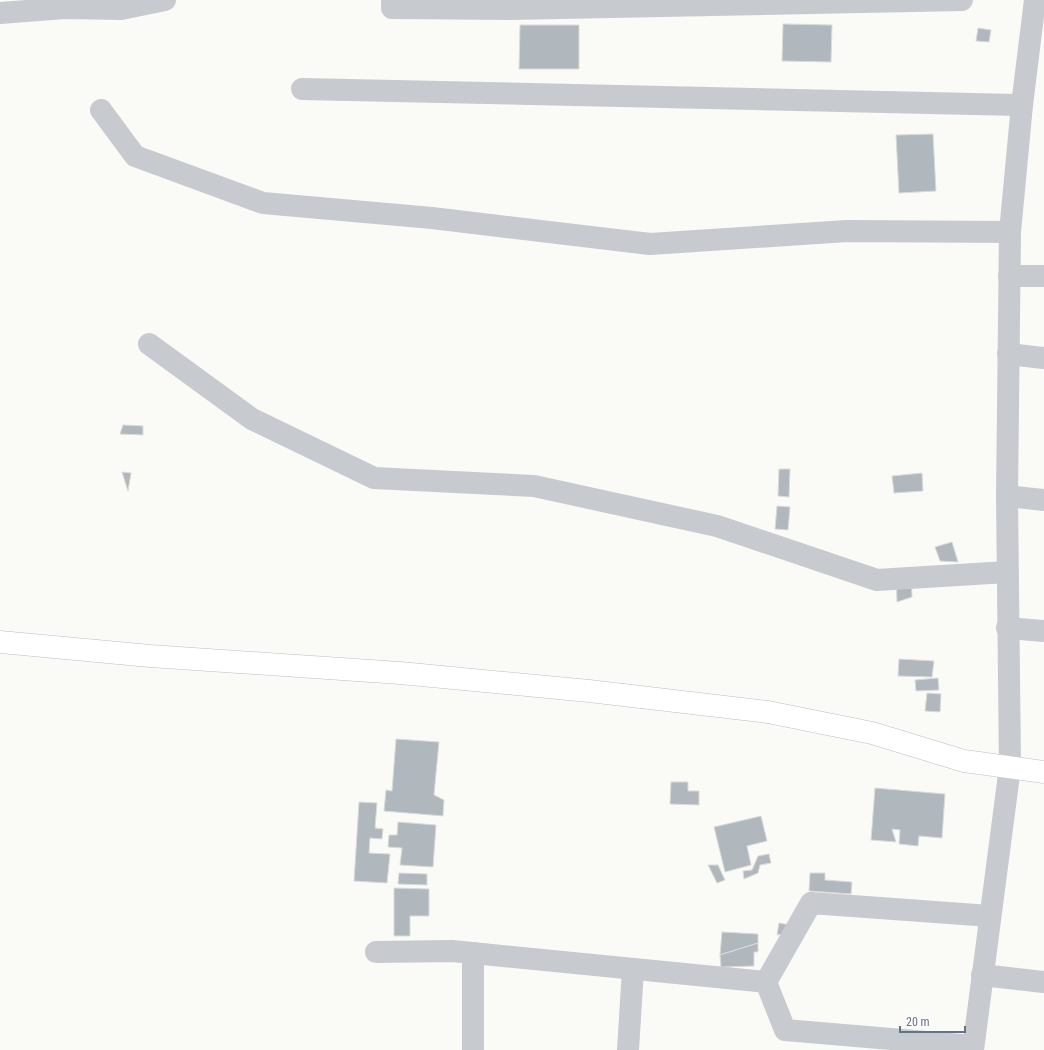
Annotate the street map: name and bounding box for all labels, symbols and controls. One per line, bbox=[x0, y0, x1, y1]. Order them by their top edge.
scale bar bbox=[900, 1008, 965, 1034]
text: 20 m bbox=[906, 1015, 930, 1029]

